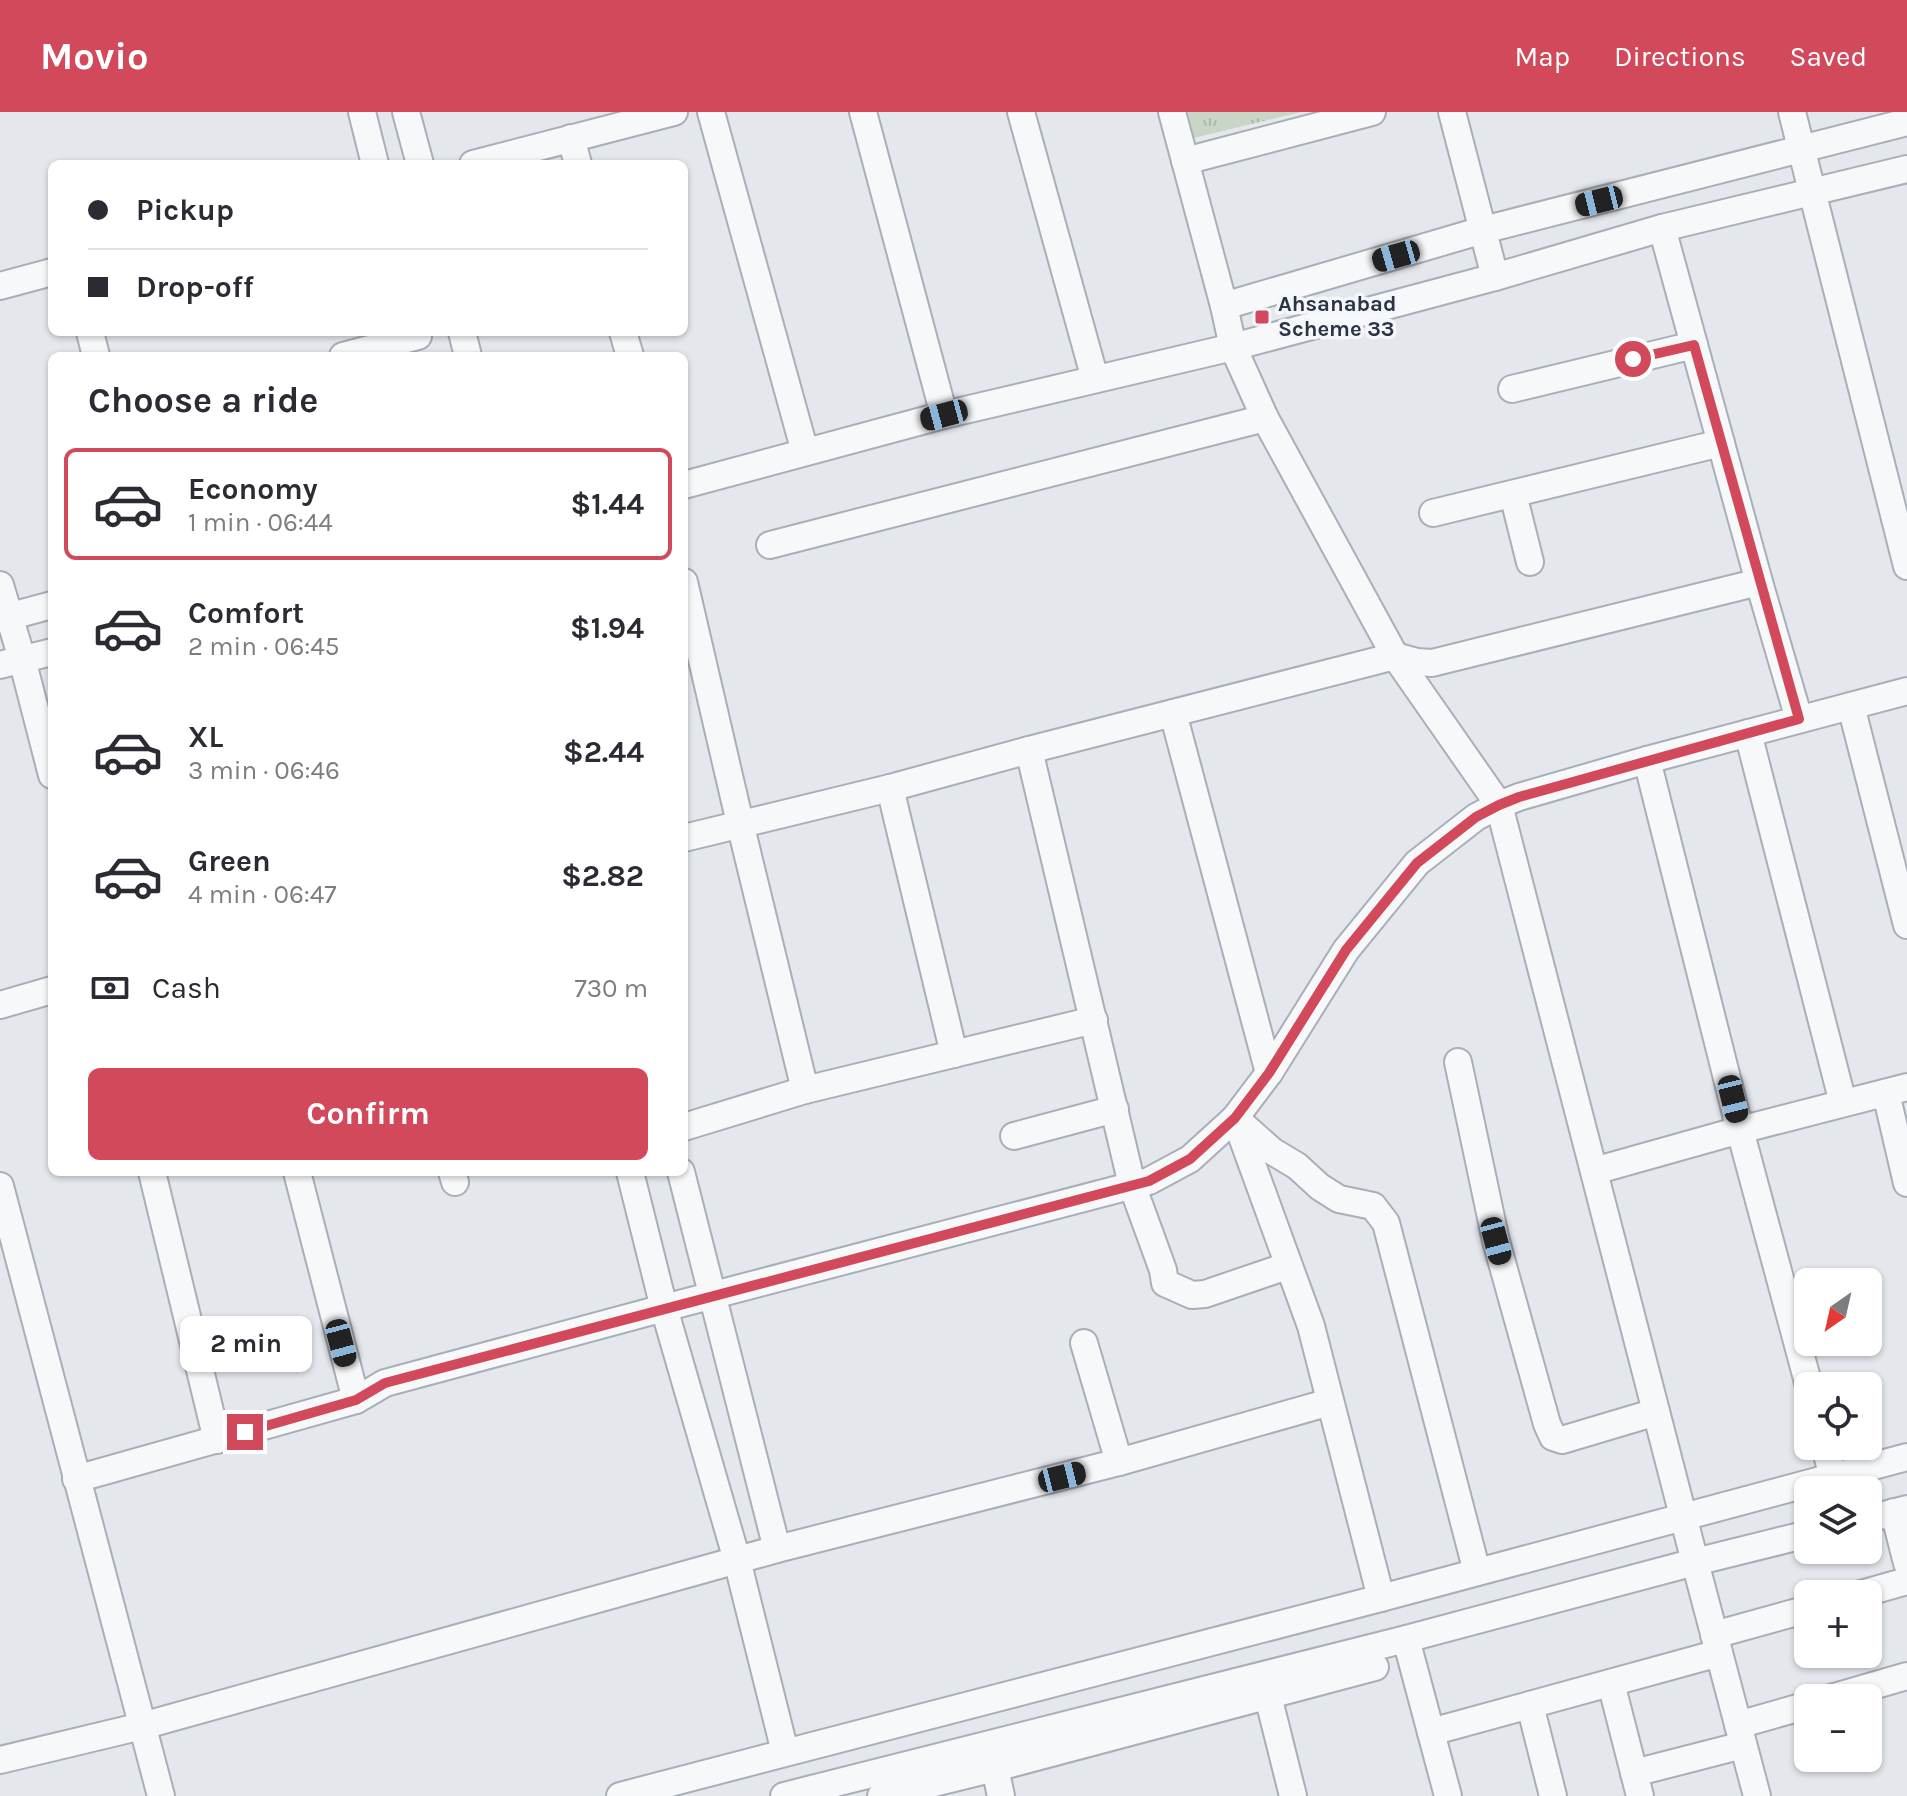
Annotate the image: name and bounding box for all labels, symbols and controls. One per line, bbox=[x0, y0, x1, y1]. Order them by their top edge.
text: Movio bbox=[40, 34, 148, 79]
text: Map bbox=[1515, 40, 1570, 73]
text: Directions bbox=[1614, 40, 1746, 73]
text: Saved bbox=[1790, 40, 1867, 73]
car bbox=[1573, 184, 1625, 218]
text: Pickup bbox=[136, 192, 234, 228]
car bbox=[1370, 238, 1422, 274]
text: Drop-off bbox=[136, 269, 254, 305]
place label: Ahsanabad Scheme 33 bbox=[1278, 291, 1396, 342]
marker: Ahsanabad Scheme 33 bbox=[1253, 308, 1271, 326]
route start bbox=[1615, 341, 1651, 377]
text: Choose a ride bbox=[88, 379, 318, 421]
car bbox=[918, 397, 970, 433]
icon: car bbox=[92, 468, 164, 540]
text: Economy bbox=[188, 471, 318, 507]
text: $1.44 bbox=[570, 486, 644, 522]
text: 1 min · 06:44 bbox=[188, 507, 333, 538]
icon: car bbox=[92, 592, 164, 664]
text: Comfort bbox=[188, 595, 304, 631]
text: $1.94 bbox=[570, 610, 644, 646]
text: 2 min · 06:45 bbox=[188, 631, 340, 662]
icon: car bbox=[92, 716, 164, 788]
text: XL bbox=[188, 719, 223, 755]
text: $2.44 bbox=[563, 734, 644, 770]
text: 3 min · 06:46 bbox=[188, 755, 340, 786]
icon: car bbox=[92, 840, 164, 912]
text: Green bbox=[188, 843, 271, 879]
text: $2.82 bbox=[561, 858, 644, 894]
text: 4 min · 06:47 bbox=[188, 879, 337, 910]
icon: cash bbox=[88, 966, 132, 1010]
text: Cash bbox=[152, 970, 221, 1006]
text: 730 m bbox=[575, 973, 648, 1004]
button: Confirm bbox=[88, 1068, 648, 1160]
car bbox=[1716, 1073, 1750, 1125]
car bbox=[1478, 1215, 1514, 1267]
north arrow bbox=[1794, 1268, 1882, 1356]
map controls bbox=[1794, 1268, 1882, 1772]
callout: 2 min bbox=[179, 1316, 311, 1372]
car bbox=[323, 1317, 359, 1369]
text: 2 min bbox=[210, 1328, 282, 1359]
button: locate bbox=[1794, 1372, 1882, 1460]
route end bbox=[227, 1414, 263, 1450]
car bbox=[1036, 1460, 1088, 1494]
button: layers bbox=[1794, 1476, 1882, 1564]
button: + bbox=[1794, 1580, 1882, 1668]
button: − bbox=[1794, 1684, 1882, 1772]

